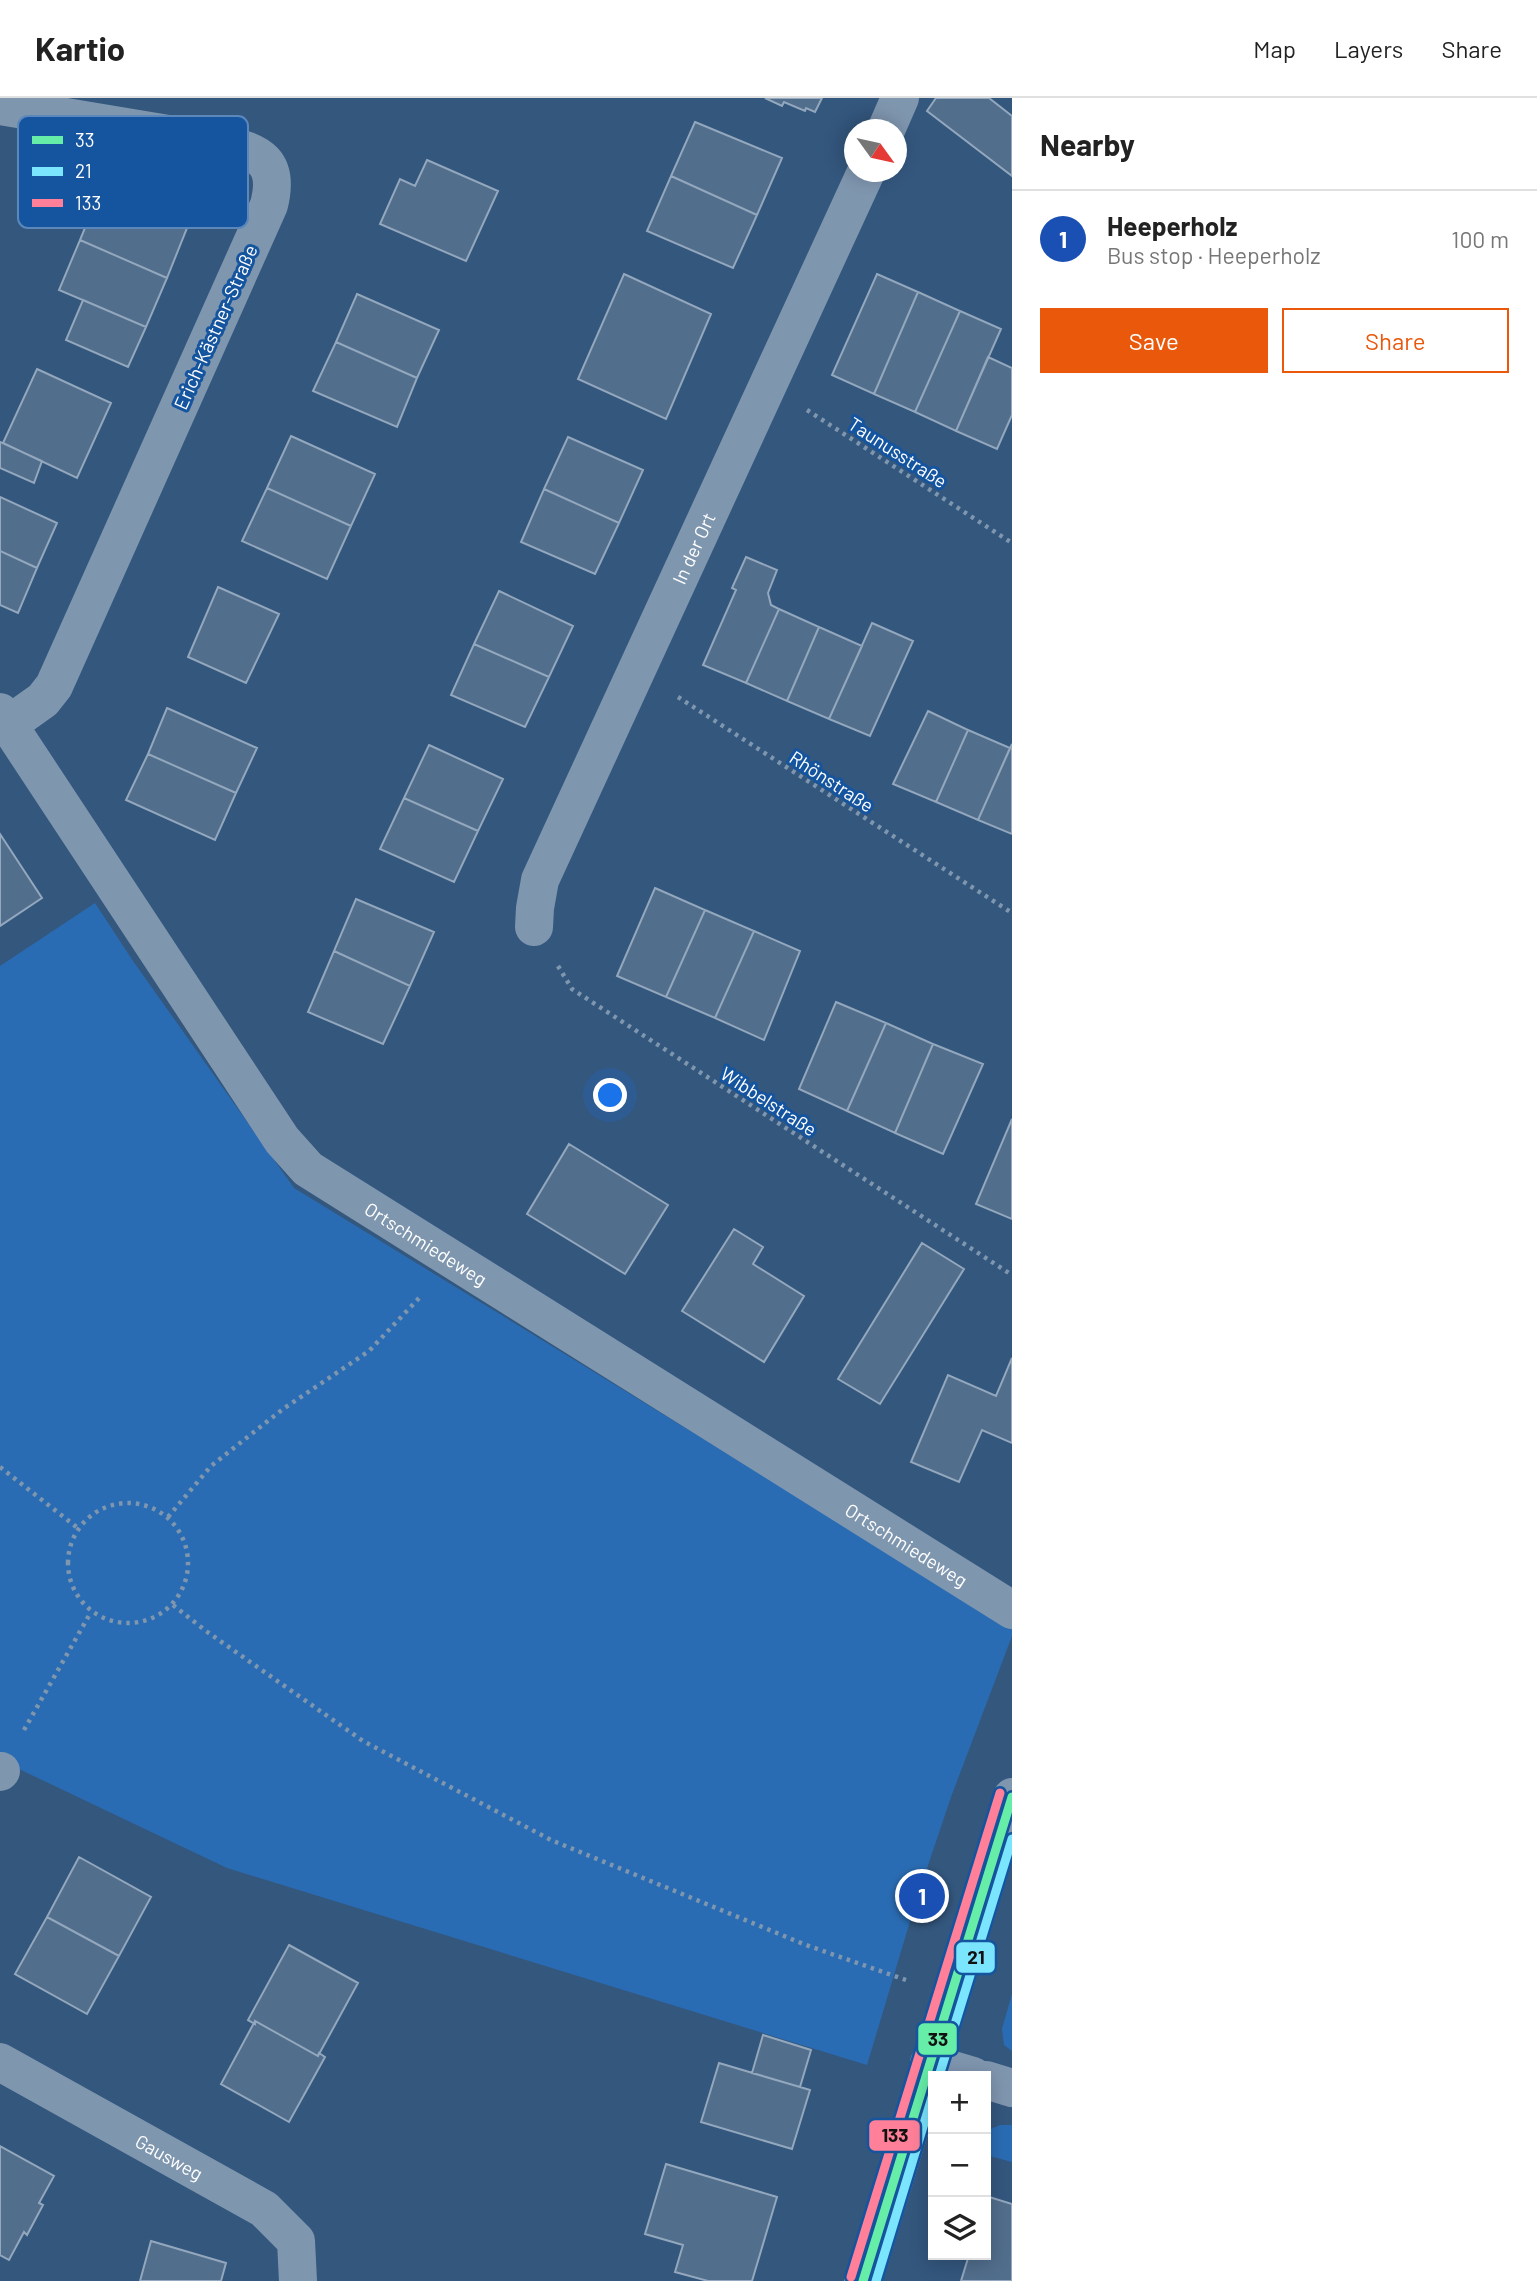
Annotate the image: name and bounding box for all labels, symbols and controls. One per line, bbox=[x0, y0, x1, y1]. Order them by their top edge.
text: Kartio bbox=[35, 28, 125, 68]
text: Map bbox=[1253, 34, 1296, 63]
text: Layers bbox=[1334, 34, 1403, 63]
text: Share bbox=[1441, 34, 1502, 63]
legend bbox=[18, 116, 248, 228]
north arrow bbox=[844, 119, 907, 182]
text: Nearby bbox=[1040, 126, 1135, 162]
text: 33 bbox=[75, 128, 95, 151]
text: 21 bbox=[75, 159, 92, 182]
text: 133 bbox=[75, 191, 101, 214]
text: Heeperholz bbox=[1107, 210, 1238, 241]
text: 1 bbox=[1059, 225, 1067, 253]
text: 100 m bbox=[1451, 225, 1509, 253]
street label: Erich-Kästner-Straße bbox=[168, 241, 262, 413]
text: Bus stop · Heeperholz bbox=[1107, 241, 1320, 269]
button: Save bbox=[1040, 308, 1268, 373]
button: Share bbox=[1282, 308, 1509, 373]
street label: Taunusstraße bbox=[844, 412, 952, 492]
street label: In der Ort bbox=[667, 509, 719, 587]
street label: Rhönstraße bbox=[786, 745, 878, 817]
street label: Wibbelstraße bbox=[717, 1061, 821, 1141]
your location bbox=[593, 1078, 627, 1112]
street label: Ortschmiedeweg bbox=[361, 1196, 492, 1290]
street label: Ortschmiedeweg bbox=[841, 1497, 972, 1591]
pin: 1 bbox=[899, 1870, 945, 1922]
line badge: 21 bbox=[955, 1941, 996, 1974]
text: 21 bbox=[967, 1945, 985, 1968]
line badge: 33 bbox=[917, 2022, 958, 2056]
text: 33 bbox=[928, 2027, 948, 2050]
map controls bbox=[928, 2071, 991, 2260]
button: + bbox=[928, 2071, 991, 2134]
line badge: 133 bbox=[868, 2119, 921, 2152]
text: 133 bbox=[881, 2123, 909, 2146]
street label: Gausweg bbox=[132, 2128, 207, 2184]
button: − bbox=[928, 2134, 991, 2197]
button: layers bbox=[928, 2197, 991, 2260]

